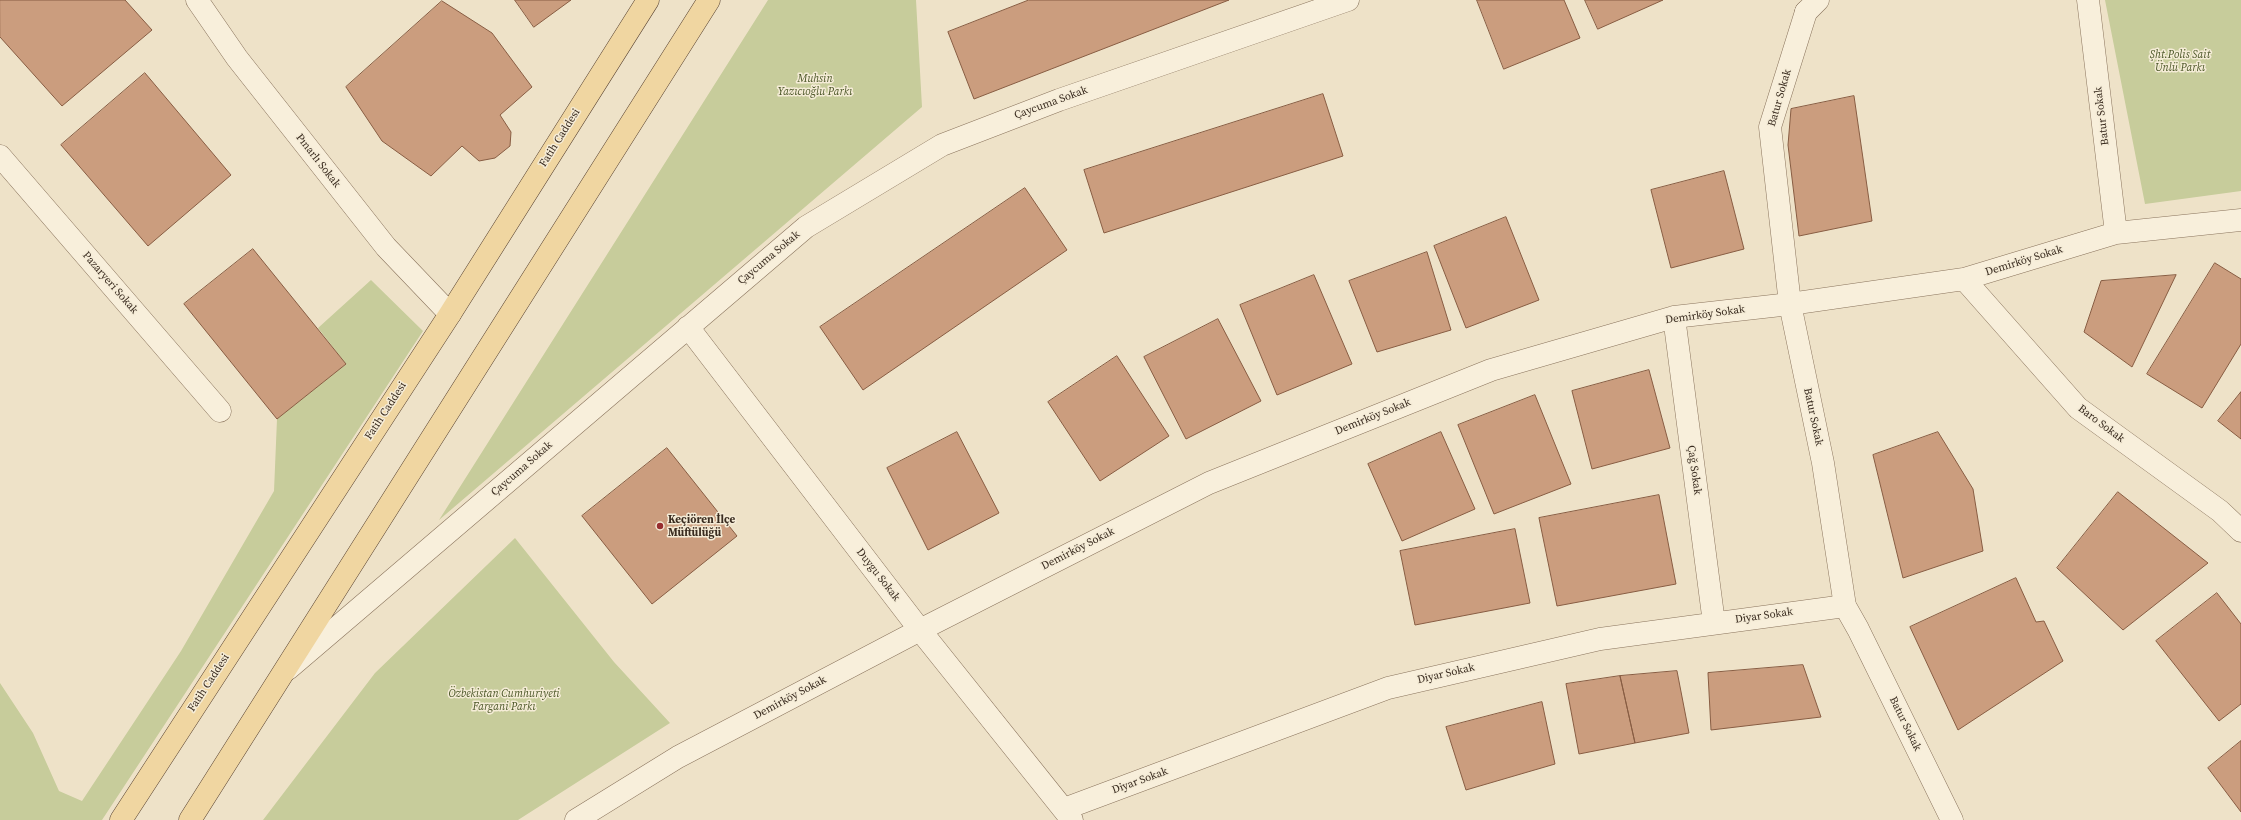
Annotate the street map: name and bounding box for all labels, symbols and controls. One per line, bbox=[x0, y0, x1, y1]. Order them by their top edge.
park label: Şht.Polis Sait Ünlü Parkı bbox=[2150, 48, 2210, 74]
street label: Batur Sokak bbox=[1766, 68, 1794, 128]
park label: Muhsin Yazıcıoğlu Parkı bbox=[778, 72, 852, 98]
street label: Çaycuma Sokak bbox=[1013, 84, 1089, 122]
street label: Batur Sokak bbox=[2092, 86, 2112, 146]
street label: Fatih Caddesi bbox=[537, 106, 583, 170]
street label: Pınarlı Sokak bbox=[293, 131, 343, 191]
street label: Çaycuma Sokak bbox=[735, 228, 803, 288]
street label: Demirköy Sokak bbox=[1984, 243, 2064, 279]
street label: Pazaryeri Sokak bbox=[79, 249, 141, 317]
street label: Demirköy Sokak bbox=[1664, 303, 1746, 327]
street label: Fatih Caddesi bbox=[362, 380, 410, 442]
street label: Batur Sokak bbox=[1800, 387, 1826, 447]
street label: Demirköy Sokak bbox=[1333, 396, 1413, 438]
street label: Baro Sokak bbox=[2075, 402, 2127, 446]
street label: Çaycuma Sokak bbox=[489, 439, 555, 499]
street label: Çağ Sokak bbox=[1684, 444, 1704, 496]
place label: Keçiören İlçe Müftülüğü bbox=[668, 513, 735, 539]
marker: Keçiören İlçe Müftülüğü bbox=[655, 521, 665, 531]
street label: Demirköy Sokak bbox=[1039, 525, 1117, 573]
street label: Duygu Sokak bbox=[853, 546, 903, 604]
street label: Diyar Sokak bbox=[1734, 605, 1794, 627]
street label: Fatih Caddesi bbox=[185, 652, 233, 714]
street label: Diyar Sokak bbox=[1416, 661, 1476, 687]
street label: Demirköy Sokak bbox=[751, 673, 829, 723]
park label: Özbekistan Cumhuriyeti Fargani Parkı bbox=[448, 687, 560, 713]
street label: Batur Sokak bbox=[1886, 695, 1924, 753]
street label: Diyar Sokak bbox=[1110, 765, 1170, 797]

